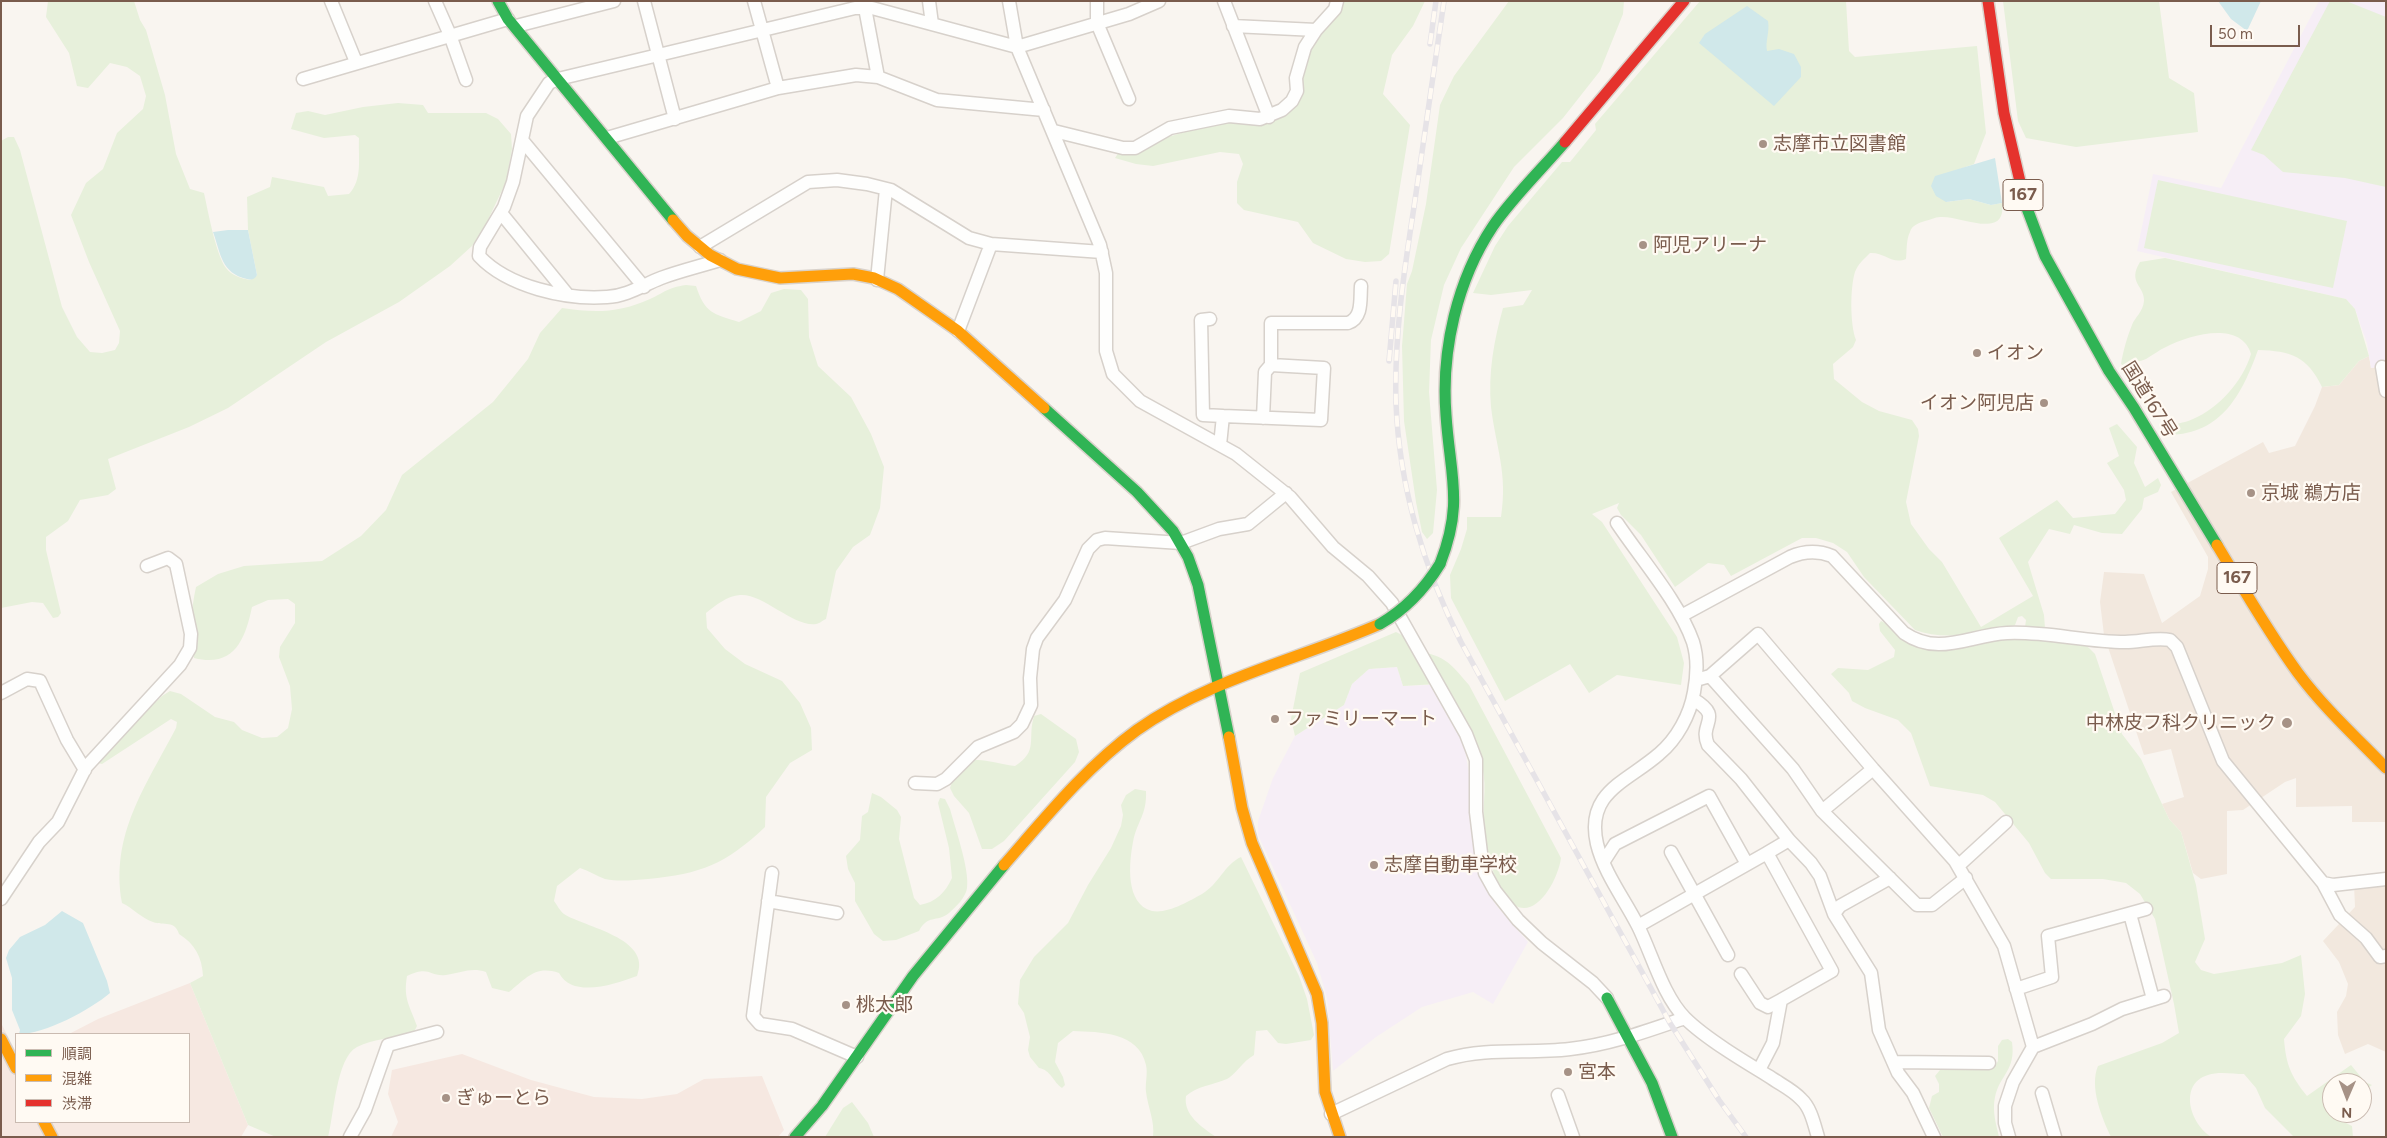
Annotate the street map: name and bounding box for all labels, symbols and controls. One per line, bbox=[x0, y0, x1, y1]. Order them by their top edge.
scale bar bbox=[2212, 15, 2302, 47]
text: 50 m bbox=[2218, 25, 2253, 43]
place label: 志摩市立図書館 bbox=[1773, 133, 1906, 155]
marker: 志摩市立図書館 bbox=[1757, 138, 1769, 150]
road number: 167 bbox=[2003, 180, 2043, 210]
place label: 阿児アリーナ bbox=[1653, 234, 1767, 256]
marker: 阿児アリーナ bbox=[1637, 239, 1649, 251]
place label: イオン bbox=[1987, 342, 2044, 364]
marker: イオン bbox=[1971, 347, 1983, 359]
street label: 国道167号 bbox=[2117, 358, 2181, 442]
place label: イオン阿児店 bbox=[1920, 392, 2034, 414]
marker: イオン阿児店 bbox=[2038, 397, 2050, 409]
place label: 京城 鵜方店 bbox=[2261, 482, 2361, 504]
marker: 京城 鵜方店 bbox=[2245, 487, 2257, 499]
road number: 167 bbox=[2217, 562, 2257, 594]
place label: ファミリーマート bbox=[1285, 708, 1437, 730]
place label: 中林皮フ科クリニック bbox=[2086, 712, 2276, 734]
marker: ファミリーマート bbox=[1269, 713, 1281, 725]
marker: 中林皮フ科クリニック bbox=[2280, 716, 2294, 730]
place label: 志摩自動車学校 bbox=[1384, 854, 1517, 876]
marker: 志摩自動車学校 bbox=[1368, 859, 1380, 871]
place label: 桃太郎 bbox=[856, 994, 913, 1016]
marker: 桃太郎 bbox=[840, 999, 852, 1011]
legend bbox=[15, 1033, 190, 1123]
text: 順調 bbox=[62, 1045, 92, 1063]
place label: 宮本 bbox=[1578, 1061, 1616, 1083]
marker: 宮本 bbox=[1562, 1066, 1574, 1078]
text: 混雑 bbox=[62, 1070, 92, 1088]
north arrow bbox=[2322, 1073, 2372, 1123]
place label: ぎゅーとら bbox=[456, 1087, 551, 1109]
marker: ぎゅーとら bbox=[440, 1092, 452, 1104]
text: 渋滞 bbox=[62, 1095, 92, 1113]
text: N bbox=[2341, 1104, 2352, 1121]

